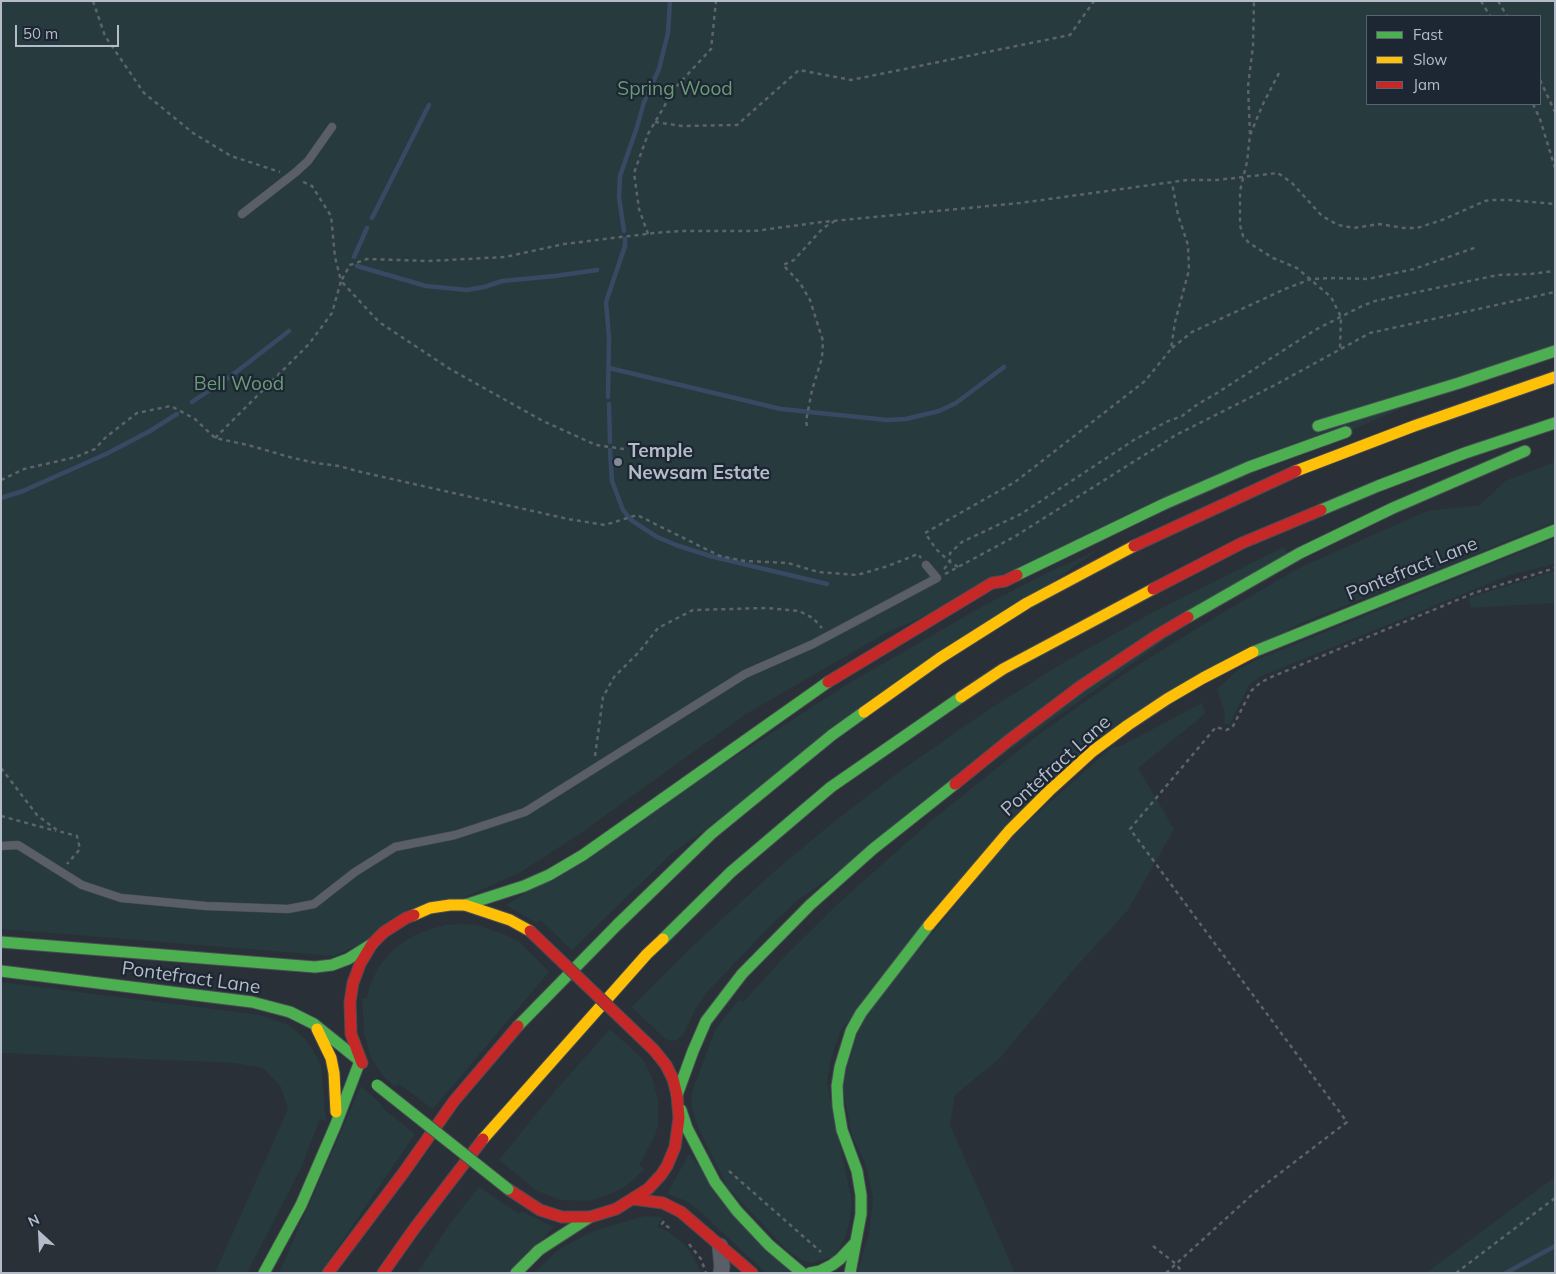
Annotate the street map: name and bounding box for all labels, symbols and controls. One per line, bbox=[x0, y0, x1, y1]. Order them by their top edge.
scale bar bbox=[18, 15, 121, 47]
legend bbox=[1366, 15, 1541, 105]
text: 50 m bbox=[23, 24, 58, 43]
text: Fast bbox=[1413, 25, 1443, 44]
text: Slow bbox=[1413, 50, 1447, 69]
text: Jam bbox=[1413, 75, 1440, 94]
park label: Spring Wood bbox=[617, 78, 733, 100]
park label: Bell Wood bbox=[194, 373, 284, 395]
place label: Temple Newsam Estate bbox=[628, 440, 770, 484]
marker: Temple Newsam Estate bbox=[612, 456, 624, 468]
street label: Pontefract Lane bbox=[1343, 532, 1481, 606]
street label: Pontefract Lane bbox=[996, 711, 1116, 821]
street label: Pontefract Lane bbox=[120, 957, 262, 999]
north arrow bbox=[15, 1209, 65, 1259]
text: N bbox=[25, 1210, 42, 1231]

